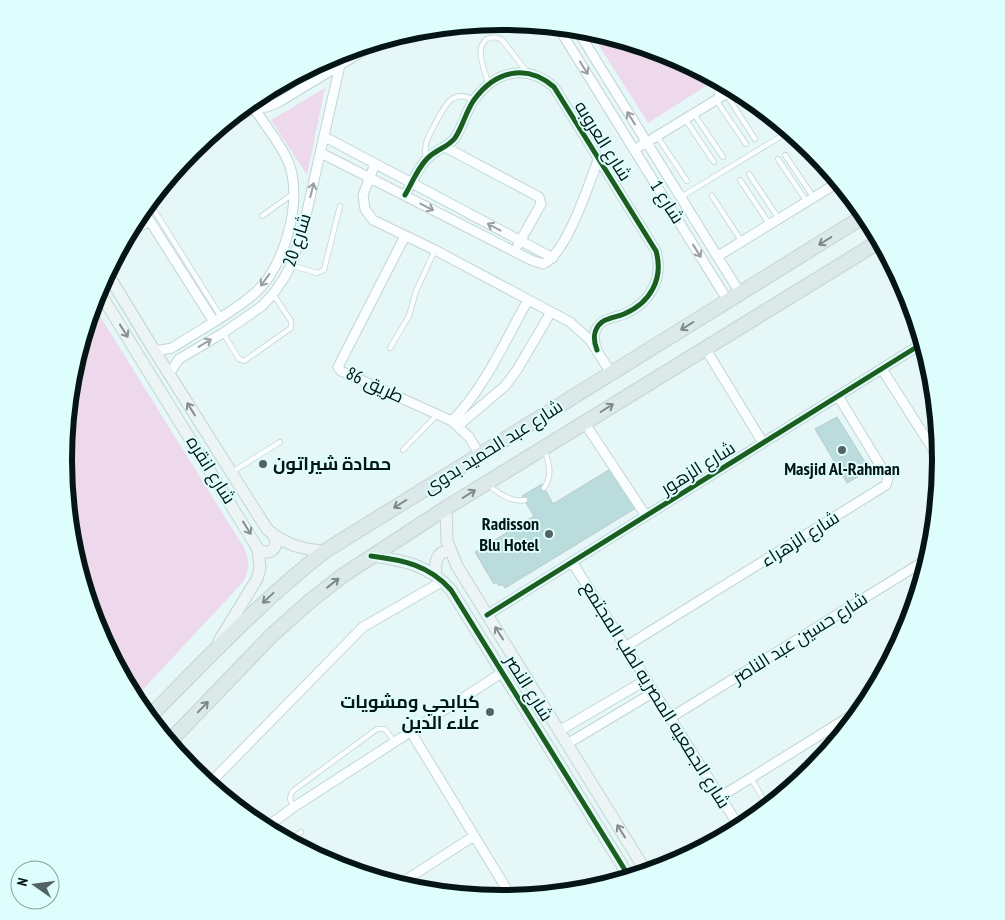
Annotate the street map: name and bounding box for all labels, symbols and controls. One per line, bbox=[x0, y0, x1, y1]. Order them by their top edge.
one-way arrow bbox=[579, 61, 589, 75]
street label: شارع العروبه bbox=[569, 96, 637, 186]
one-way arrow bbox=[626, 111, 637, 125]
street label: شارع 1 bbox=[644, 176, 690, 228]
one-way arrow bbox=[308, 182, 318, 198]
one-way arrow bbox=[420, 202, 435, 212]
street label: شارع 20 bbox=[277, 210, 317, 270]
one-way arrow bbox=[487, 222, 502, 231]
one-way arrow bbox=[818, 236, 832, 246]
one-way arrow bbox=[691, 244, 702, 258]
one-way arrow bbox=[260, 273, 271, 286]
one-way arrow bbox=[680, 322, 694, 332]
one-way arrow bbox=[119, 324, 130, 338]
one-way arrow bbox=[197, 338, 211, 348]
street label: طريق 86 bbox=[342, 361, 408, 409]
street label: شارع عبد الحميد بدوى bbox=[419, 394, 567, 500]
one-way arrow bbox=[185, 402, 195, 416]
one-way arrow bbox=[600, 403, 614, 414]
street label: شارع انقره bbox=[181, 432, 241, 508]
street label: شارع الزهور bbox=[655, 436, 740, 501]
marker: Masjid Al-Rahman bbox=[836, 444, 848, 456]
place label: حمادة شيراتون bbox=[273, 452, 391, 475]
place label: Masjid Al-Rahman bbox=[784, 457, 900, 480]
marker: حمادة شيراتون bbox=[257, 458, 269, 470]
one-way arrow bbox=[461, 488, 475, 498]
one-way arrow bbox=[393, 499, 407, 510]
street label: شارع الزهراء bbox=[756, 505, 844, 573]
place label: Radisson Blu Hotel bbox=[479, 512, 540, 556]
one-way arrow bbox=[242, 521, 252, 535]
marker: Radisson Blu Hotel bbox=[543, 528, 555, 540]
street label: شارع الجمعيه المصريه لطب المجتمع bbox=[576, 577, 736, 813]
one-way arrow bbox=[326, 578, 339, 589]
street label: شارع حسين عبد الناصر bbox=[727, 587, 872, 690]
one-way arrow bbox=[262, 592, 275, 604]
one-way arrow bbox=[493, 627, 503, 641]
street label: شارع النصر bbox=[499, 649, 559, 726]
place label: كبابجي ومشويات علاء الدين bbox=[340, 690, 480, 734]
one-way arrow bbox=[197, 701, 209, 713]
marker: كبابجي ومشويات علاء الدين bbox=[484, 706, 496, 718]
one-way arrow bbox=[616, 825, 626, 839]
north arrow bbox=[10, 860, 60, 910]
text: N bbox=[13, 876, 32, 888]

